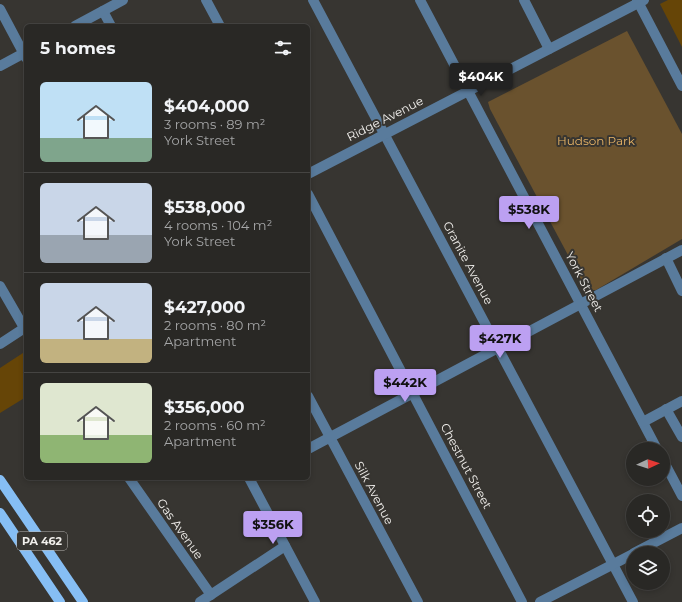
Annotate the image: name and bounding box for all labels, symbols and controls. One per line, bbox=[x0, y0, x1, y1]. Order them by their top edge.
icon: filters bbox=[272, 37, 294, 59]
text: 5 homes bbox=[40, 38, 116, 58]
pin: $404K bbox=[453, 63, 509, 97]
text: $404K bbox=[459, 68, 503, 84]
street label: Ridge Avenue bbox=[344, 93, 426, 144]
text: $404,000 bbox=[164, 96, 249, 116]
icon: home bbox=[72, 98, 120, 146]
text: 3 rooms · 89 m² bbox=[164, 116, 265, 132]
text: York Street bbox=[164, 132, 235, 148]
park label: Hudson Park bbox=[557, 133, 636, 148]
pin: $538K bbox=[501, 196, 557, 230]
text: $538,000 bbox=[164, 197, 245, 217]
icon: home bbox=[72, 199, 120, 247]
text: $538K bbox=[508, 201, 550, 217]
text: 4 rooms · 104 m² bbox=[164, 217, 272, 233]
street label: Granite Avenue bbox=[440, 219, 497, 307]
text: York Street bbox=[164, 233, 235, 249]
street label: York Street bbox=[562, 249, 607, 314]
text: $427,000 bbox=[164, 297, 245, 317]
icon: home bbox=[72, 299, 120, 347]
text: 2 rooms · 80 m² bbox=[164, 317, 266, 333]
pin: $427K bbox=[472, 325, 528, 359]
text: $427K bbox=[479, 330, 521, 346]
text: Apartment bbox=[164, 333, 236, 349]
pin: $442K bbox=[377, 369, 433, 403]
text: $442K bbox=[383, 374, 427, 390]
text: $356,000 bbox=[164, 397, 245, 417]
icon: home bbox=[72, 399, 120, 447]
text: 2 rooms · 60 m² bbox=[164, 417, 266, 433]
street label: Chestnut Street bbox=[438, 420, 495, 511]
text: Apartment bbox=[164, 433, 236, 449]
north arrow bbox=[626, 442, 670, 486]
map controls bbox=[626, 442, 670, 590]
street label: Silk Avenue bbox=[352, 459, 397, 527]
button: locate bbox=[626, 494, 670, 538]
street label: Gas Avenue bbox=[154, 495, 207, 562]
pin: $356K bbox=[245, 511, 301, 545]
text: $356K bbox=[252, 516, 294, 532]
road number: PA 462 bbox=[17, 532, 67, 550]
button: layers bbox=[626, 546, 670, 590]

